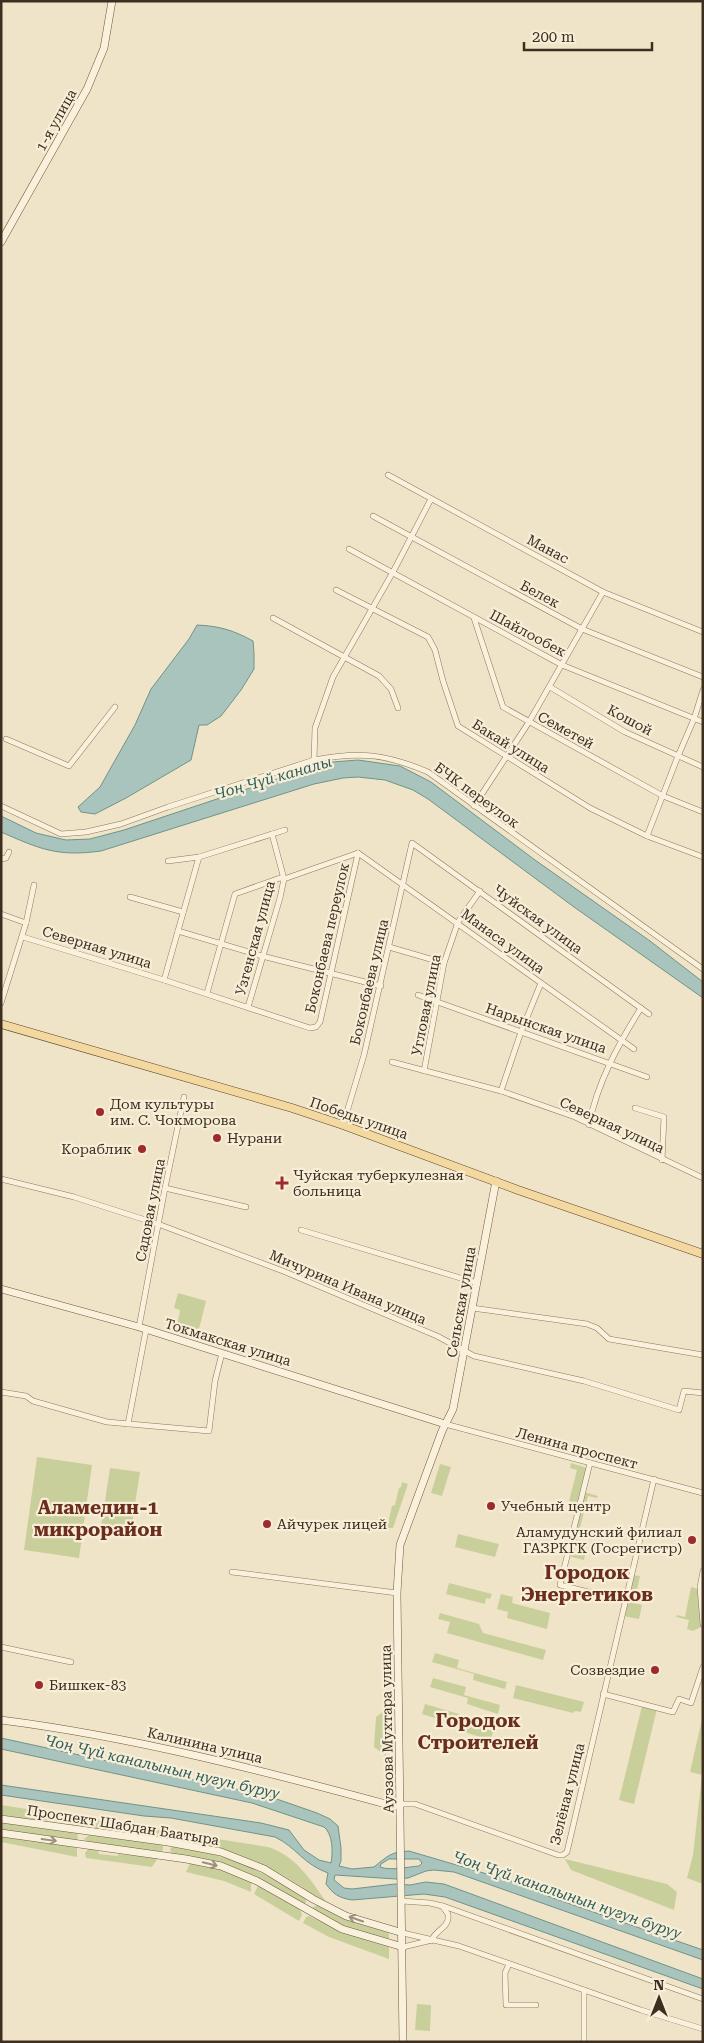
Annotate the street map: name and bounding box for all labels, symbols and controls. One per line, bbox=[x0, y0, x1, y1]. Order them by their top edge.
scale bar bbox=[524, 20, 652, 52]
text: 200 m bbox=[532, 28, 575, 46]
street label: 1-я улица bbox=[32, 86, 80, 154]
street label: Манас bbox=[524, 531, 572, 567]
street label: Белек bbox=[518, 577, 562, 611]
street label: Шайлообек bbox=[487, 606, 569, 660]
street label: Кошой bbox=[605, 701, 655, 739]
street label: Семетей bbox=[535, 708, 597, 752]
street label: Бакай улица bbox=[469, 716, 553, 776]
water label: Чоң Чүй каналы bbox=[212, 753, 334, 803]
street label: БЧК переулок bbox=[431, 759, 523, 831]
street label: Боконбаева переулок bbox=[302, 861, 352, 1015]
street label: Узгенская улица bbox=[232, 879, 278, 997]
street label: Чуйская улица bbox=[490, 881, 586, 957]
street label: Манаса улица bbox=[458, 905, 548, 977]
street label: Боконбаева улица bbox=[347, 917, 391, 1047]
street label: Северная улица bbox=[40, 923, 154, 971]
street label: Угловая улица bbox=[408, 952, 444, 1057]
street label: Нарынская улица bbox=[483, 1000, 609, 1056]
street label: Победы улица bbox=[308, 1094, 411, 1142]
street label: Северная улица bbox=[557, 1094, 667, 1156]
place label: Дом культуры им. С. Чокморова bbox=[110, 1096, 236, 1128]
marker: Дом культуры им. С. Чокморова bbox=[94, 1106, 106, 1118]
place label: Нурани bbox=[227, 1130, 282, 1146]
marker: Нурани bbox=[211, 1132, 223, 1144]
place label: Кораблик bbox=[61, 1141, 132, 1157]
marker: Кораблик bbox=[136, 1143, 148, 1155]
street label: Садовая улица bbox=[132, 1157, 168, 1263]
place label: Чуйская туберкулезная больница bbox=[293, 1167, 464, 1199]
marker: Чуйская туберкулезная больница bbox=[275, 1176, 289, 1190]
street label: Сельская улица bbox=[443, 1245, 479, 1359]
street label: Мичурина Ивана улица bbox=[267, 1247, 429, 1328]
street label: Токмакская улица bbox=[163, 1315, 294, 1369]
street label: Ленина проспект bbox=[515, 1424, 640, 1472]
district label: Аламедин-1 микрорайон bbox=[34, 1496, 162, 1541]
place label: Учебный центр bbox=[501, 1498, 611, 1514]
marker: Учебный центр bbox=[485, 1500, 497, 1512]
place label: Айчурек лицей bbox=[277, 1516, 387, 1532]
marker: Айчурек лицей bbox=[261, 1518, 273, 1530]
place label: Аламудунский филиал ГАЗРКГК (Госрегистр) bbox=[516, 1524, 682, 1556]
marker: Аламудунский филиал ГАЗРКГК (Госрегистр) bbox=[686, 1534, 698, 1546]
district label: Городок Энергетиков bbox=[521, 1561, 653, 1606]
street label: Ауэзова Мухтара улица bbox=[378, 1644, 396, 1813]
place label: Созвездие bbox=[570, 1662, 645, 1678]
marker: Созвездие bbox=[649, 1664, 661, 1676]
place label: Бишкек-83 bbox=[49, 1677, 127, 1693]
marker: Бишкек-83 bbox=[33, 1679, 45, 1691]
district label: Городок Строителей bbox=[417, 1709, 539, 1754]
street label: Калинина улица bbox=[146, 1724, 264, 1766]
water label: Чоң Чүй каналынын нугун буруу bbox=[43, 1731, 282, 1803]
street label: Зелёная улица bbox=[547, 1741, 588, 1847]
street label: Проспект Шабдан Баатыра bbox=[26, 1802, 221, 1848]
one-way arrow bbox=[41, 1835, 57, 1845]
water label: Чоң Чүй каналынын нугун буруу bbox=[450, 1847, 684, 1943]
one-way arrow bbox=[202, 1860, 218, 1869]
one-way arrow bbox=[349, 1914, 364, 1923]
north arrow bbox=[634, 1973, 684, 2023]
text: N bbox=[654, 1977, 665, 1993]

